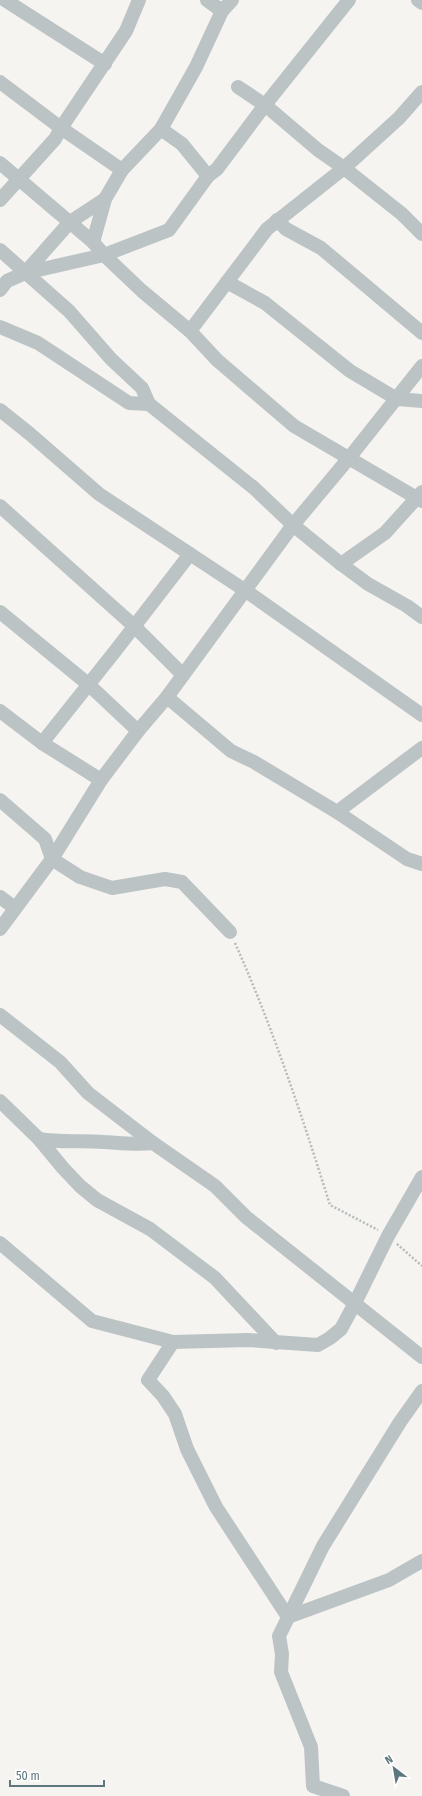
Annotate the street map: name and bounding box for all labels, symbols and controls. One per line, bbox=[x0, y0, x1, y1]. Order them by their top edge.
north arrow bbox=[374, 1748, 414, 1788]
text: N bbox=[383, 1753, 395, 1767]
scale bar bbox=[10, 1762, 104, 1788]
text: 50 m bbox=[16, 1769, 40, 1783]

